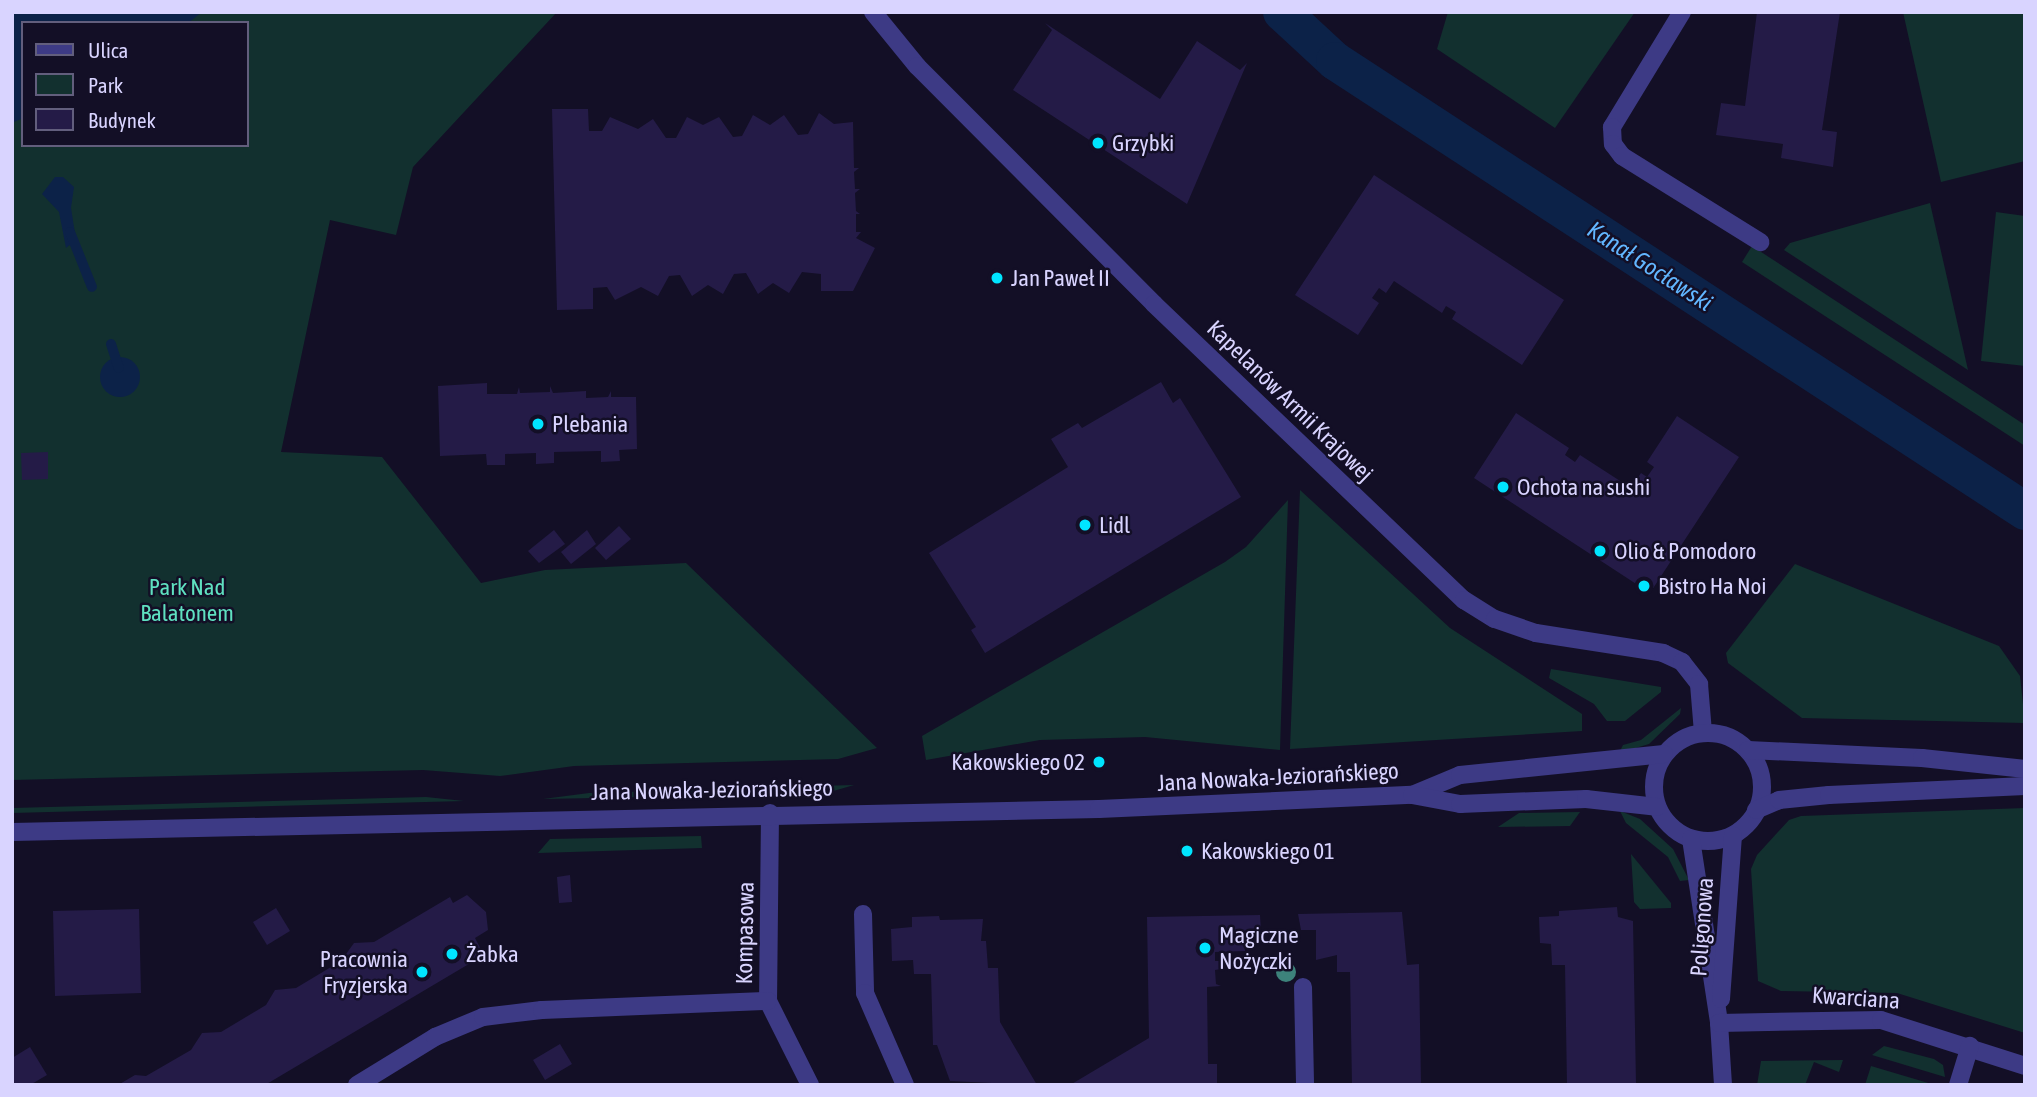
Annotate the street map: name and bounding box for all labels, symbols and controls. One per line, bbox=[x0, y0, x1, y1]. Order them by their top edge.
legend bbox=[21, 21, 248, 147]
text: Ulica bbox=[88, 38, 128, 62]
text: Park bbox=[88, 73, 123, 97]
text: Budynek bbox=[88, 108, 156, 132]
place label: Grzybki bbox=[1112, 129, 1174, 157]
marker: Grzybki bbox=[1090, 135, 1106, 151]
water label: Kanał Gocławski bbox=[1582, 215, 1718, 317]
place label: Jan Paweł II bbox=[1011, 264, 1110, 292]
marker: Jan Paweł II bbox=[989, 270, 1005, 286]
street label: Kapelanów Armii Krajowej bbox=[1201, 315, 1379, 487]
place label: Plebania bbox=[552, 410, 628, 438]
marker: Plebania bbox=[530, 416, 546, 432]
place label: Ochota na sushi bbox=[1517, 473, 1650, 501]
marker: Ochota na sushi bbox=[1495, 479, 1511, 495]
place label: Lidl bbox=[1099, 511, 1130, 539]
marker: Lidl bbox=[1077, 517, 1093, 533]
place label: Olio & Pomodoro bbox=[1614, 537, 1756, 565]
marker: Olio & Pomodoro bbox=[1592, 543, 1608, 559]
place label: Bistro Ha Noi bbox=[1658, 572, 1767, 600]
park label: Park Nad Balatonem bbox=[140, 573, 234, 627]
marker: Bistro Ha Noi bbox=[1636, 578, 1652, 594]
place label: Kakowskiego 02 bbox=[951, 748, 1085, 776]
marker: Kakowskiego 02 bbox=[1091, 754, 1107, 770]
street label: Jana Nowaka-Jeziorańskiego bbox=[1157, 757, 1399, 797]
street label: Jana Nowaka-Jeziorańskiego bbox=[591, 774, 833, 806]
place label: Kakowskiego 01 bbox=[1201, 837, 1335, 865]
marker: Kakowskiego 01 bbox=[1179, 843, 1195, 859]
street label: Poligonowa bbox=[1685, 876, 1719, 978]
street label: Kompasowa bbox=[730, 881, 760, 985]
place label: Magiczne Nożyczki bbox=[1219, 921, 1299, 975]
place label: Żabka bbox=[466, 940, 519, 968]
marker: Magiczne Nożyczki bbox=[1197, 940, 1213, 956]
place label: Pracownia Fryzjerska bbox=[320, 945, 408, 999]
marker: Żabka bbox=[444, 946, 460, 962]
marker: Pracownia Fryzjerska bbox=[414, 964, 430, 980]
street label: Kwarciana bbox=[1811, 981, 1901, 1015]

